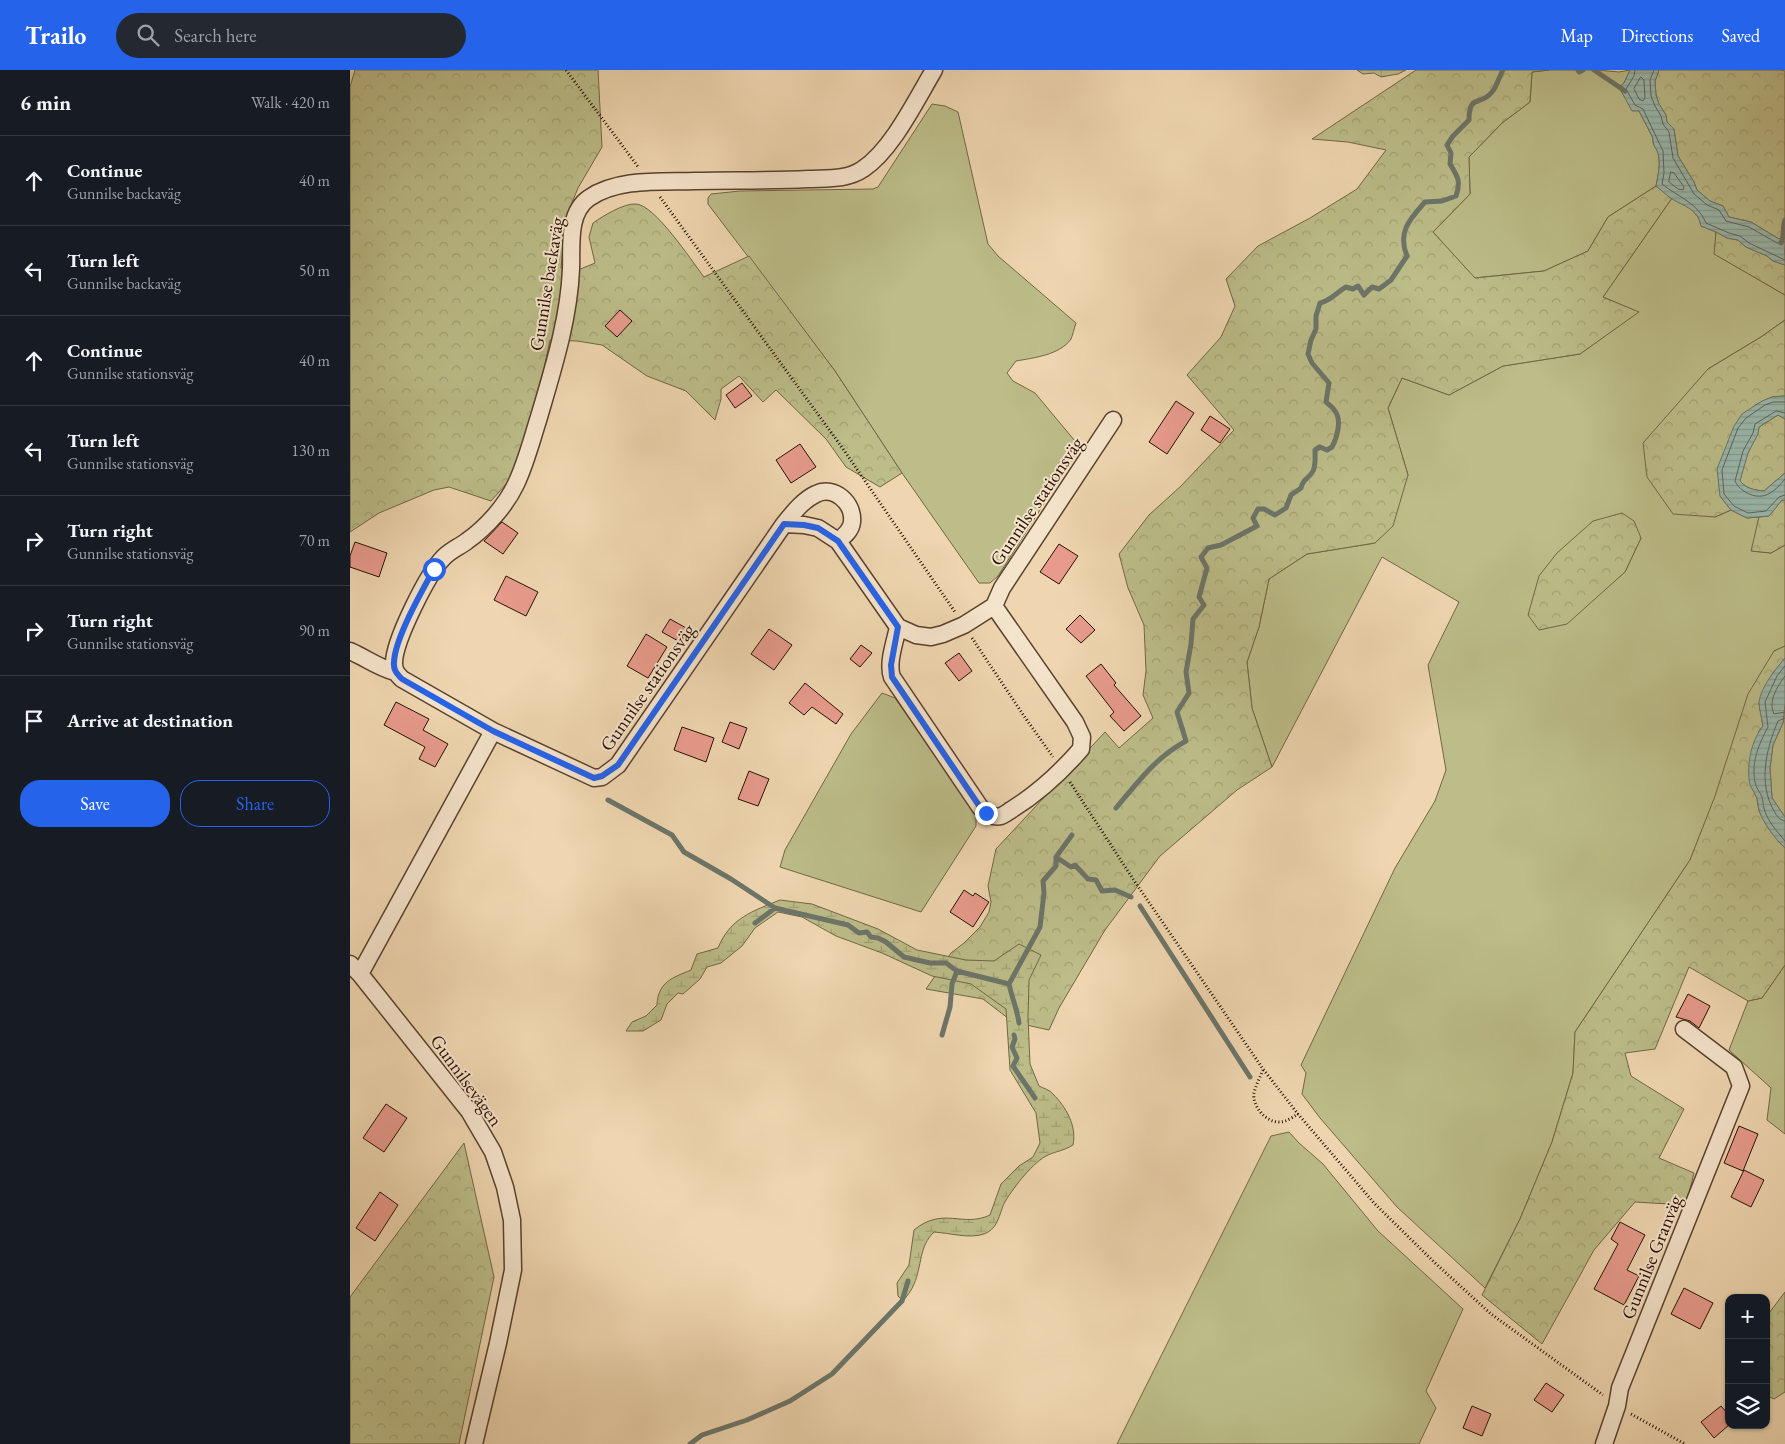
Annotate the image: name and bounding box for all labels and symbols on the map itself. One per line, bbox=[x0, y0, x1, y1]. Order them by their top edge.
street label: Gunnilse backaväg bbox=[524, 215, 570, 353]
street label: Gunnilse stationsväg bbox=[984, 431, 1089, 571]
route start bbox=[423, 558, 446, 581]
street label: Gunnilse stationsväg bbox=[594, 618, 701, 756]
route end bbox=[975, 802, 998, 825]
street label: Gunnilsevägen bbox=[425, 1029, 508, 1131]
street label: Gunnilse Granväg bbox=[1615, 1191, 1688, 1323]

